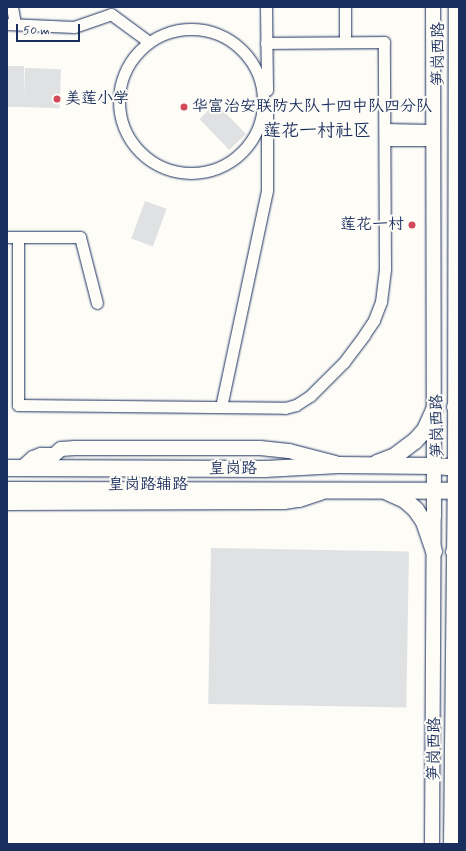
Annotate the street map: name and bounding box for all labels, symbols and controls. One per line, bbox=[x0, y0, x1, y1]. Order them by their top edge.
scale bar bbox=[18, 16, 82, 42]
street label: 笋岗西路 bbox=[429, 22, 449, 86]
text: 50 m bbox=[23, 23, 50, 39]
place label: 美莲小学 bbox=[65, 89, 129, 109]
marker: 美莲小学 bbox=[52, 94, 62, 104]
place label: 华富治安联防大队十四中队四分队 bbox=[192, 97, 432, 117]
marker: 华富治安联防大队十四中队四分队 bbox=[179, 102, 189, 112]
district label: 莲花一村社区 bbox=[263, 120, 371, 142]
place label: 莲花一村 bbox=[340, 215, 404, 235]
marker: 莲花一村 bbox=[407, 220, 417, 230]
street label: 笋岗西路 bbox=[428, 394, 448, 458]
street label: 皇岗路 bbox=[209, 459, 257, 479]
street label: 皇岗路辅路 bbox=[108, 475, 188, 495]
street label: 笋岗西路 bbox=[425, 717, 445, 781]

